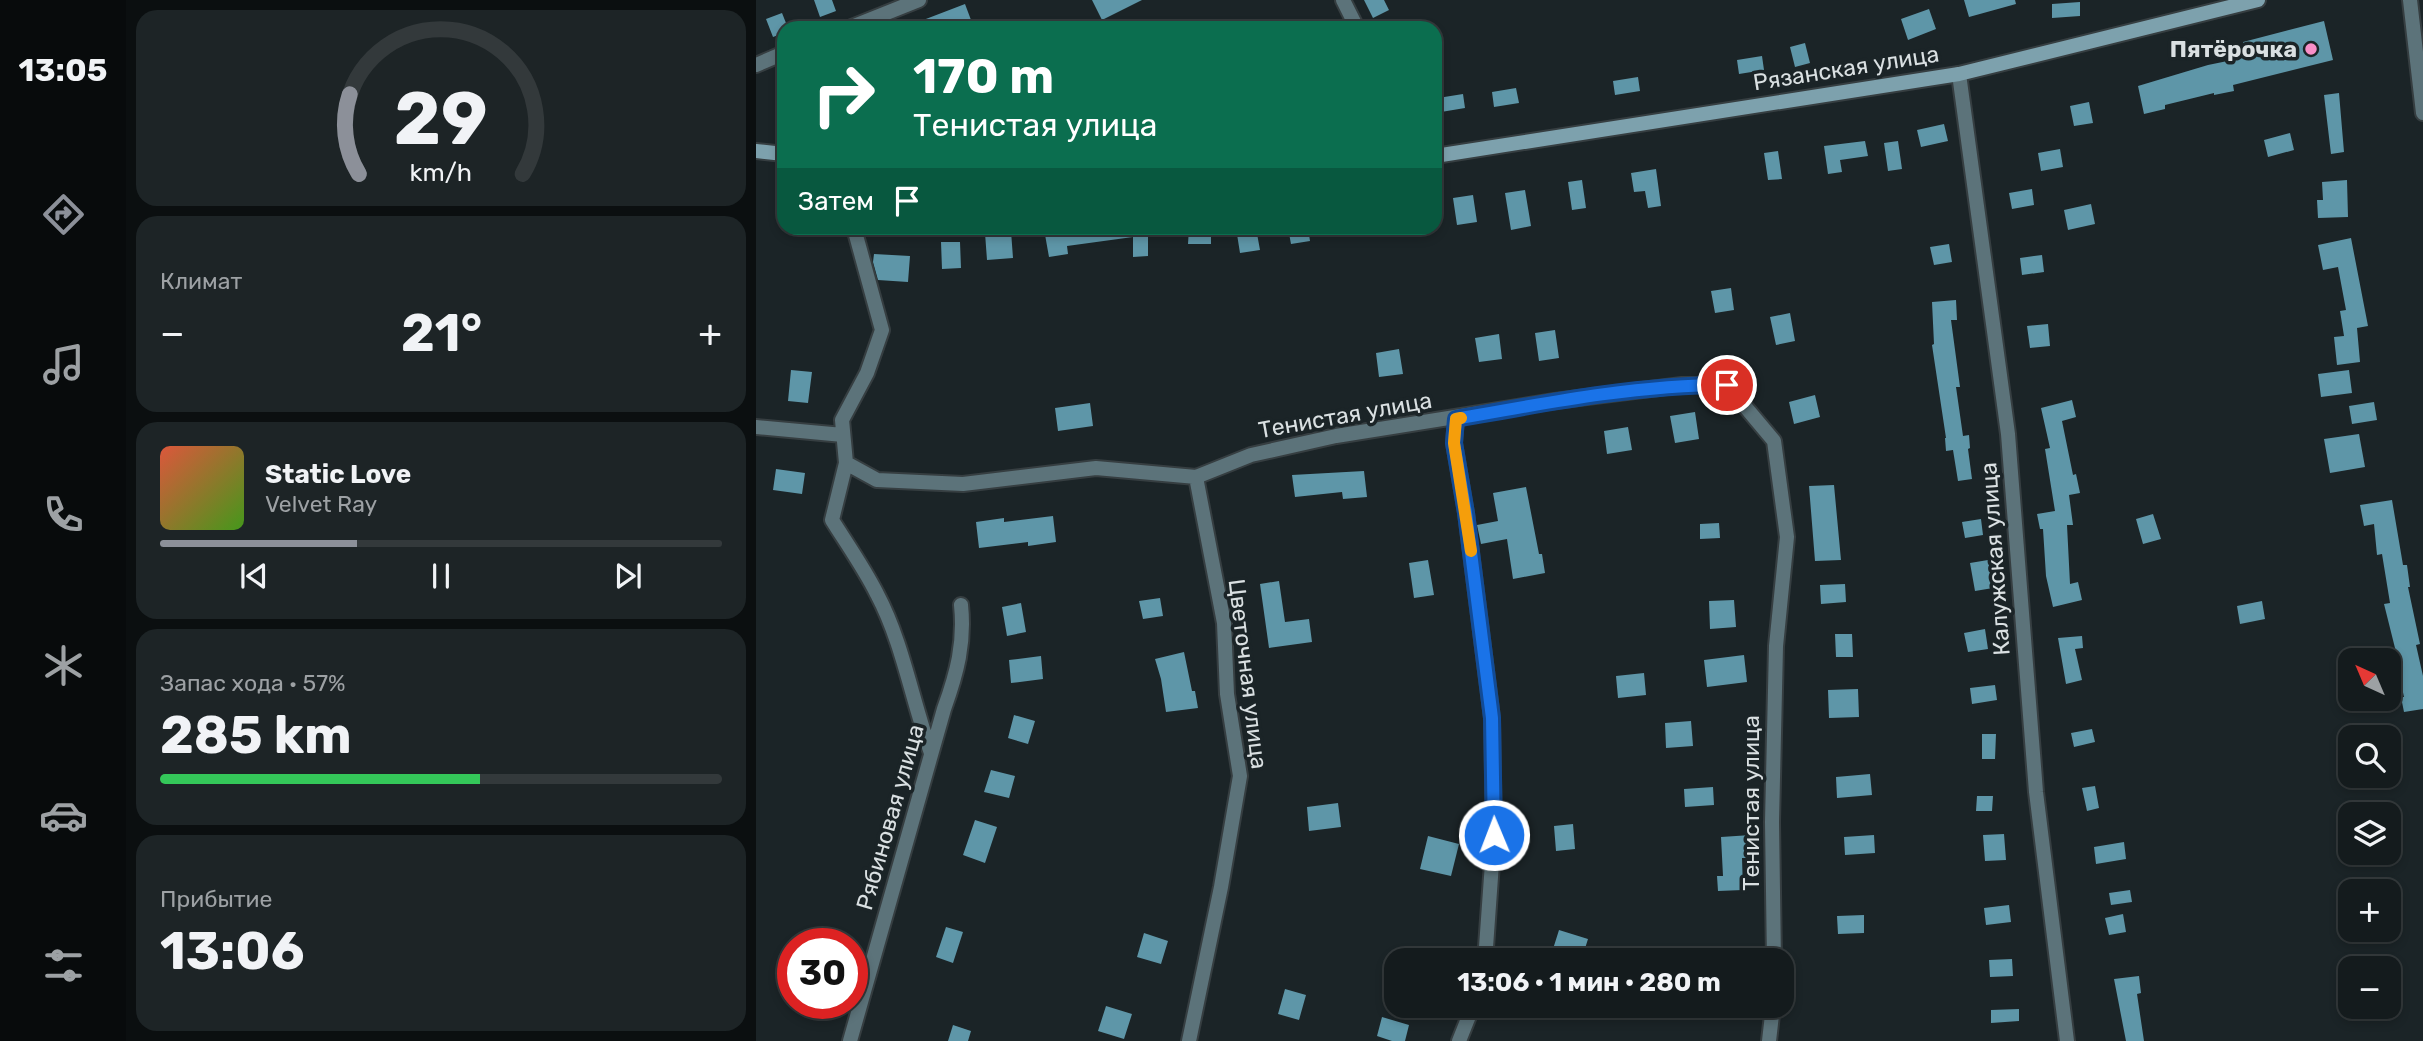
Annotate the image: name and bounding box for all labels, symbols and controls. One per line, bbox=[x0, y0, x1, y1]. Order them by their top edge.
place label: Пятёрочка bbox=[2170, 35, 2297, 63]
street label: Рязанская улица bbox=[1751, 39, 1941, 97]
marker: Пятёрочка bbox=[2303, 41, 2319, 57]
text: 170 m bbox=[913, 47, 1054, 105]
icon: right bbox=[798, 49, 889, 140]
text: 13:05 bbox=[19, 51, 107, 89]
text: 29 bbox=[394, 76, 488, 162]
text: Тенистая улица bbox=[913, 106, 1157, 144]
text: km/h bbox=[410, 158, 472, 187]
icon: arrive bbox=[888, 182, 926, 220]
text: Затем bbox=[798, 186, 874, 217]
icon: directions bbox=[39, 190, 88, 239]
text: Климат bbox=[160, 267, 242, 295]
text: 21° bbox=[401, 302, 482, 364]
text: − bbox=[160, 310, 185, 356]
text: + bbox=[698, 310, 722, 356]
icon: music bbox=[39, 340, 88, 389]
pin bbox=[1697, 355, 1757, 415]
icon: arrive bbox=[1708, 366, 1746, 404]
street label: Тенистая улица bbox=[1256, 386, 1434, 444]
text: Static Love bbox=[265, 459, 411, 490]
street label: Калужская улица bbox=[1974, 461, 2016, 657]
icon: phone bbox=[39, 490, 88, 539]
text: Velvet Ray bbox=[265, 490, 377, 518]
icon: previous bbox=[235, 557, 273, 595]
icon: pause bbox=[422, 557, 460, 595]
icon: next bbox=[609, 557, 647, 595]
street label: Цветочная улица bbox=[1222, 577, 1274, 771]
icon: climate bbox=[39, 641, 88, 690]
north arrow bbox=[2338, 648, 2401, 710]
map controls bbox=[2338, 648, 2401, 1019]
text: Запас хода · 57% bbox=[160, 669, 346, 697]
text: 285 km bbox=[160, 704, 352, 766]
street label: Тенистая улица bbox=[1737, 715, 1765, 891]
street label: Рябиновая улица bbox=[850, 721, 930, 913]
button: search bbox=[2338, 725, 2401, 788]
icon: car bbox=[39, 791, 88, 840]
position arrow bbox=[1457, 798, 1531, 872]
button: layers bbox=[2338, 802, 2401, 865]
button: + bbox=[2338, 879, 2401, 942]
text: Прибытие bbox=[160, 885, 272, 913]
text: 13:06 bbox=[160, 920, 305, 982]
speed limit sign: 30 bbox=[777, 928, 868, 1019]
icon: filters bbox=[39, 941, 88, 990]
button: − bbox=[2338, 956, 2401, 1019]
text: 13:06 · 1 мин · 280 m bbox=[1457, 967, 1721, 998]

